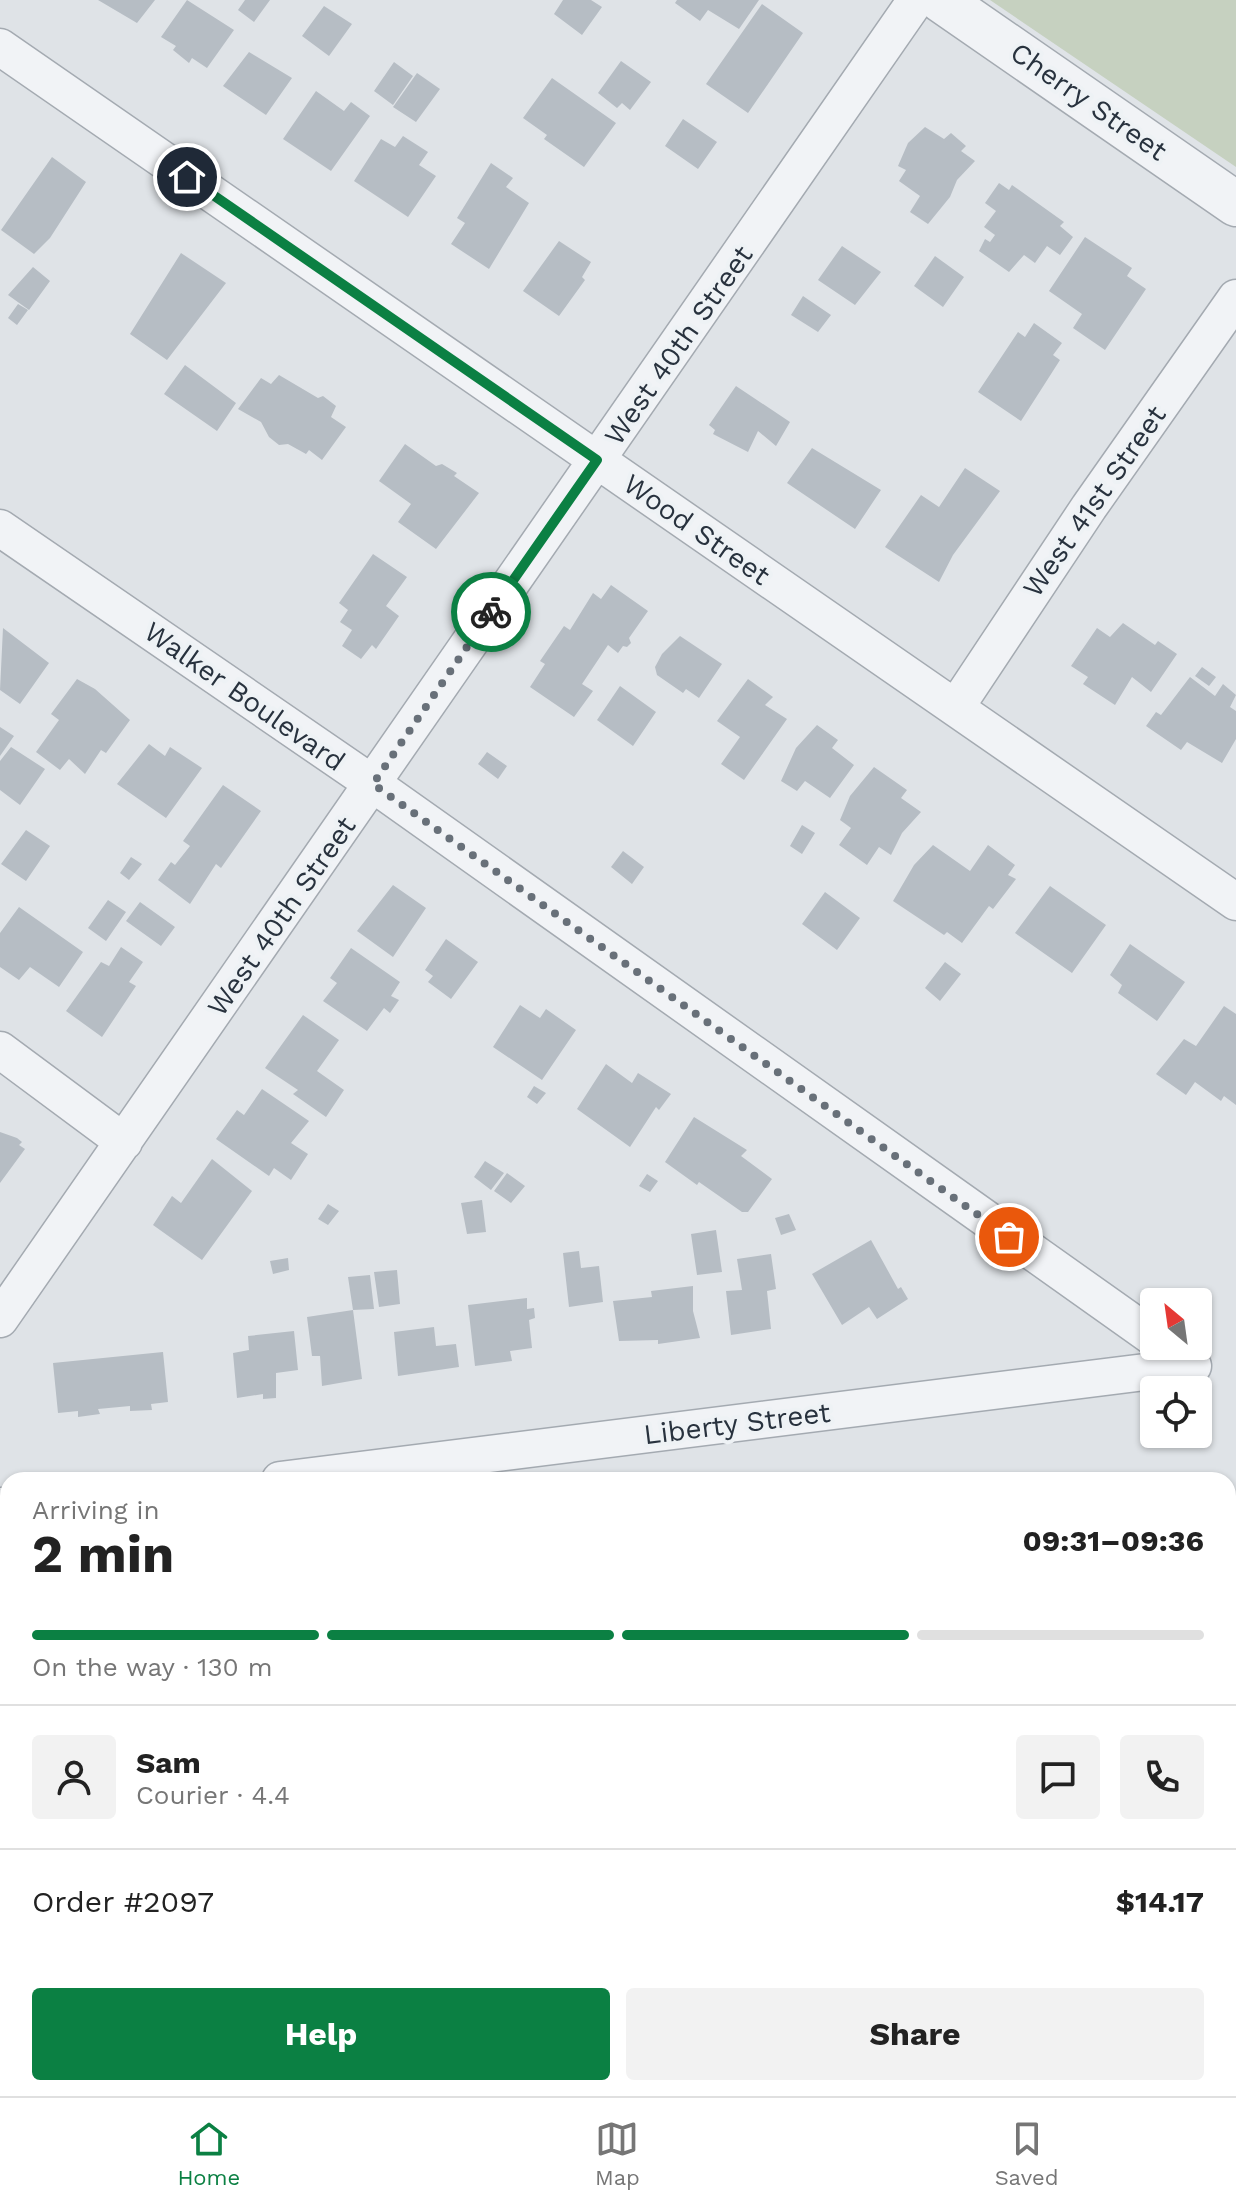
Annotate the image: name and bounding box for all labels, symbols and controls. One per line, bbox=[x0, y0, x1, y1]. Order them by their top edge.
street label: Cherry Street bbox=[1004, 35, 1173, 168]
pin bbox=[153, 143, 221, 211]
icon: home bbox=[165, 155, 209, 199]
street label: West 40th Street bbox=[597, 239, 760, 451]
street label: West 41st Street bbox=[1016, 399, 1173, 603]
street label: Wood Street bbox=[617, 467, 776, 592]
courier bbox=[451, 572, 531, 652]
icon: bike bbox=[469, 590, 513, 634]
street label: Walker Boulevard bbox=[138, 615, 351, 778]
street label: West 40th Street bbox=[200, 810, 363, 1022]
pin bbox=[975, 1203, 1043, 1271]
icon: bag bbox=[987, 1215, 1031, 1259]
north arrow bbox=[1140, 1288, 1212, 1360]
map controls bbox=[1140, 1288, 1212, 1448]
button: locate bbox=[1140, 1376, 1212, 1448]
street label: Liberty Street bbox=[642, 1396, 833, 1451]
text: Arriving in bbox=[32, 1495, 160, 1525]
text: 09:31–09:36 bbox=[1023, 1523, 1204, 1558]
text: 2 min bbox=[32, 1524, 174, 1585]
text: On the way · 130 m bbox=[32, 1652, 272, 1682]
button: person bbox=[32, 1735, 116, 1819]
button: chat bbox=[1016, 1735, 1100, 1819]
button: phone bbox=[1120, 1735, 1204, 1819]
text: Sam bbox=[136, 1745, 201, 1780]
text: Courier · 4.4 bbox=[136, 1780, 290, 1810]
text: Order #2097 bbox=[32, 1884, 214, 1919]
text: $14.17 bbox=[1116, 1884, 1204, 1919]
button: Help bbox=[32, 1988, 610, 2080]
button: Share bbox=[626, 1988, 1204, 2080]
tab: Home bbox=[177, 2117, 240, 2190]
tab: Map bbox=[595, 2117, 640, 2190]
tab: Saved bbox=[995, 2117, 1059, 2190]

